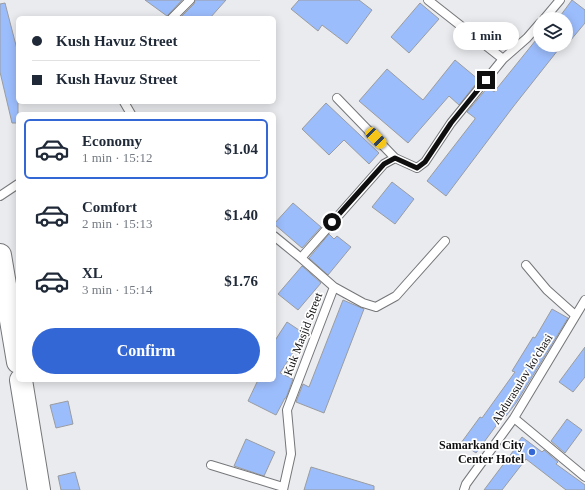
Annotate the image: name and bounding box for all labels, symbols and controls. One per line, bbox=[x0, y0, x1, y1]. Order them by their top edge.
map controls bbox=[533, 12, 573, 52]
button: layers bbox=[533, 12, 573, 52]
callout: 1 min bbox=[453, 22, 519, 50]
text: 1 min bbox=[470, 28, 502, 43]
text: Kush Havuz Street bbox=[56, 33, 177, 49]
text: Kush Havuz Street bbox=[56, 71, 177, 87]
route end bbox=[477, 71, 495, 89]
car bbox=[363, 125, 389, 151]
icon: car bbox=[34, 131, 70, 167]
text: Economy bbox=[82, 133, 142, 149]
text: $1.04 bbox=[224, 141, 258, 157]
text: 1 min · 15:12 bbox=[82, 150, 152, 165]
icon: car bbox=[34, 197, 70, 233]
text: Comfort bbox=[82, 199, 137, 215]
text: $1.40 bbox=[224, 207, 258, 223]
route start bbox=[323, 213, 341, 231]
text: 2 min · 15:13 bbox=[82, 216, 152, 231]
icon: car bbox=[34, 263, 70, 299]
text: XL bbox=[82, 265, 103, 281]
text: $1.76 bbox=[224, 273, 258, 289]
text: 3 min · 15:14 bbox=[82, 282, 152, 297]
street label: Kuk Masjid Street bbox=[281, 290, 326, 378]
button: Confirm bbox=[32, 328, 260, 374]
street label: Abdurasulov ko'chasi bbox=[489, 331, 556, 427]
place label: Samarkand City Center Hotel bbox=[439, 438, 525, 466]
marker: Samarkand City Center Hotel bbox=[527, 447, 537, 457]

